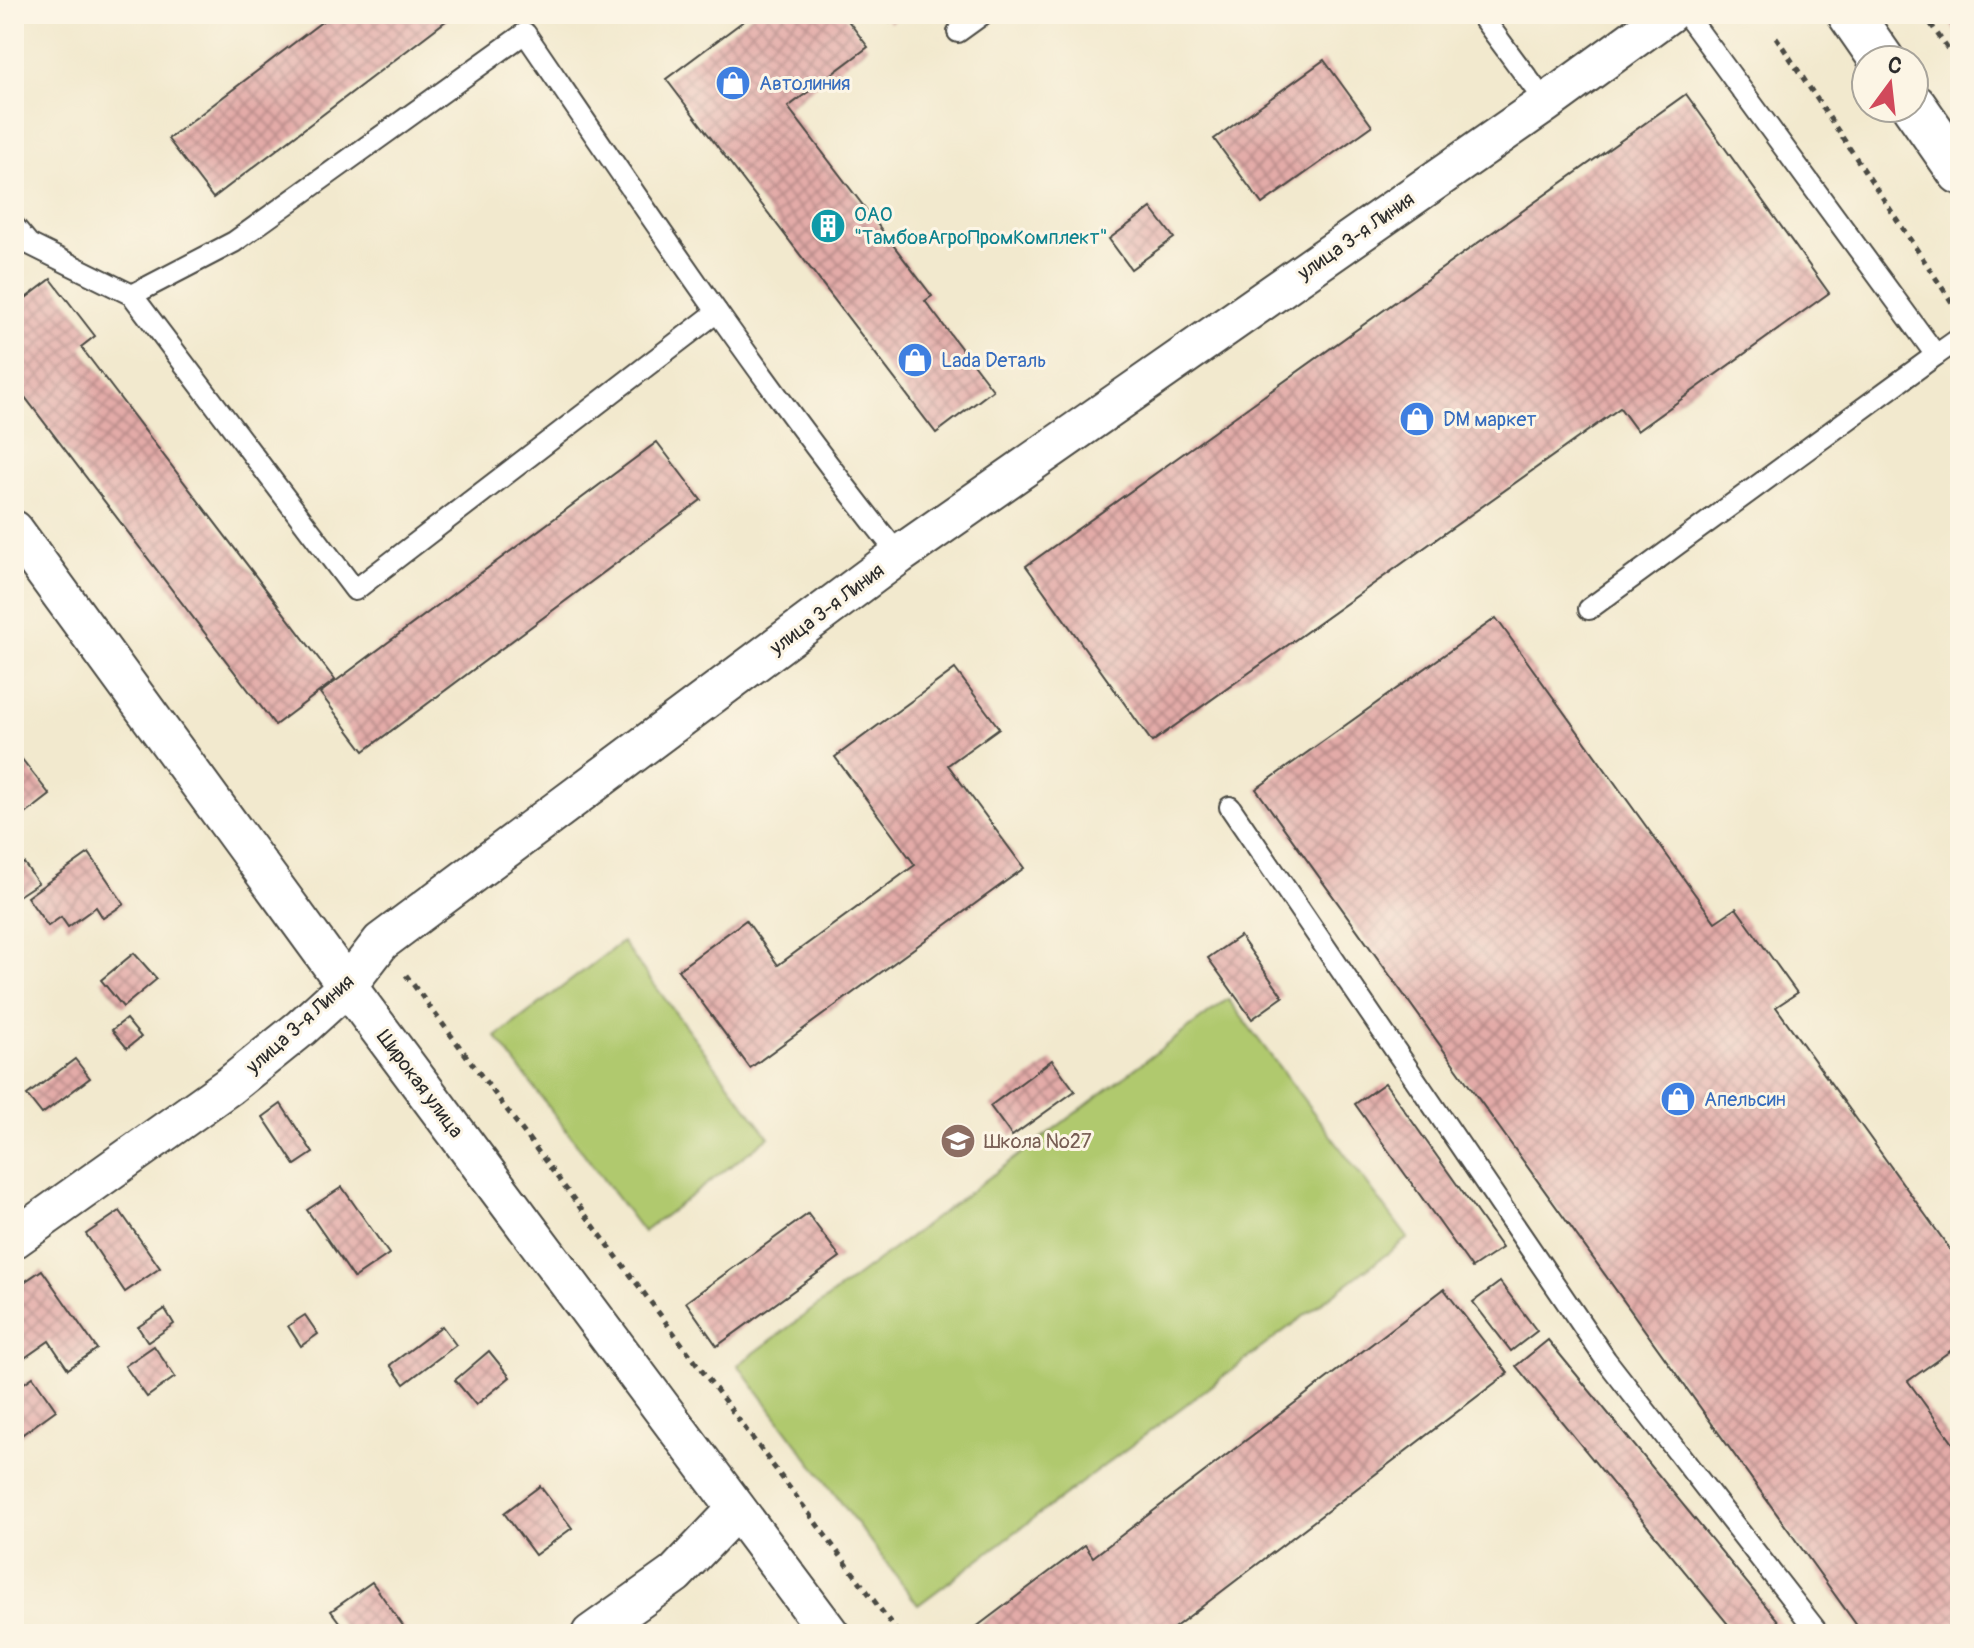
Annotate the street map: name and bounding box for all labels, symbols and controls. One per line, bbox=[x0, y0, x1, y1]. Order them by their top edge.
north arrow bbox=[1850, 44, 1930, 124]
text: С bbox=[1885, 50, 1906, 81]
shop icon: Автолиния bbox=[714, 64, 752, 102]
place label: Автолиния bbox=[759, 71, 850, 96]
street label: улица 3-я Линия bbox=[1292, 187, 1419, 286]
place label: ОАО "ТамбовАгроПромКомплект" bbox=[854, 202, 1108, 250]
building icon: ОАО "ТамбовАгроПромКомплект" bbox=[809, 207, 847, 245]
shop icon: Lada Dеталь bbox=[896, 341, 934, 379]
place label: Lada Dеталь bbox=[941, 348, 1046, 373]
shop icon: DM маркет bbox=[1398, 400, 1436, 438]
place label: DM маркет bbox=[1443, 407, 1536, 432]
street label: улица 3-я Линия bbox=[764, 558, 889, 661]
street label: улица 3-я Линия bbox=[240, 969, 359, 1080]
street label: Широкая улица bbox=[371, 1025, 469, 1143]
shop icon: Апельсин bbox=[1659, 1080, 1697, 1118]
place label: Апельсин bbox=[1704, 1087, 1786, 1112]
school or university icon: Школа №27 bbox=[939, 1122, 977, 1160]
place label: Школа №27 bbox=[984, 1129, 1092, 1154]

